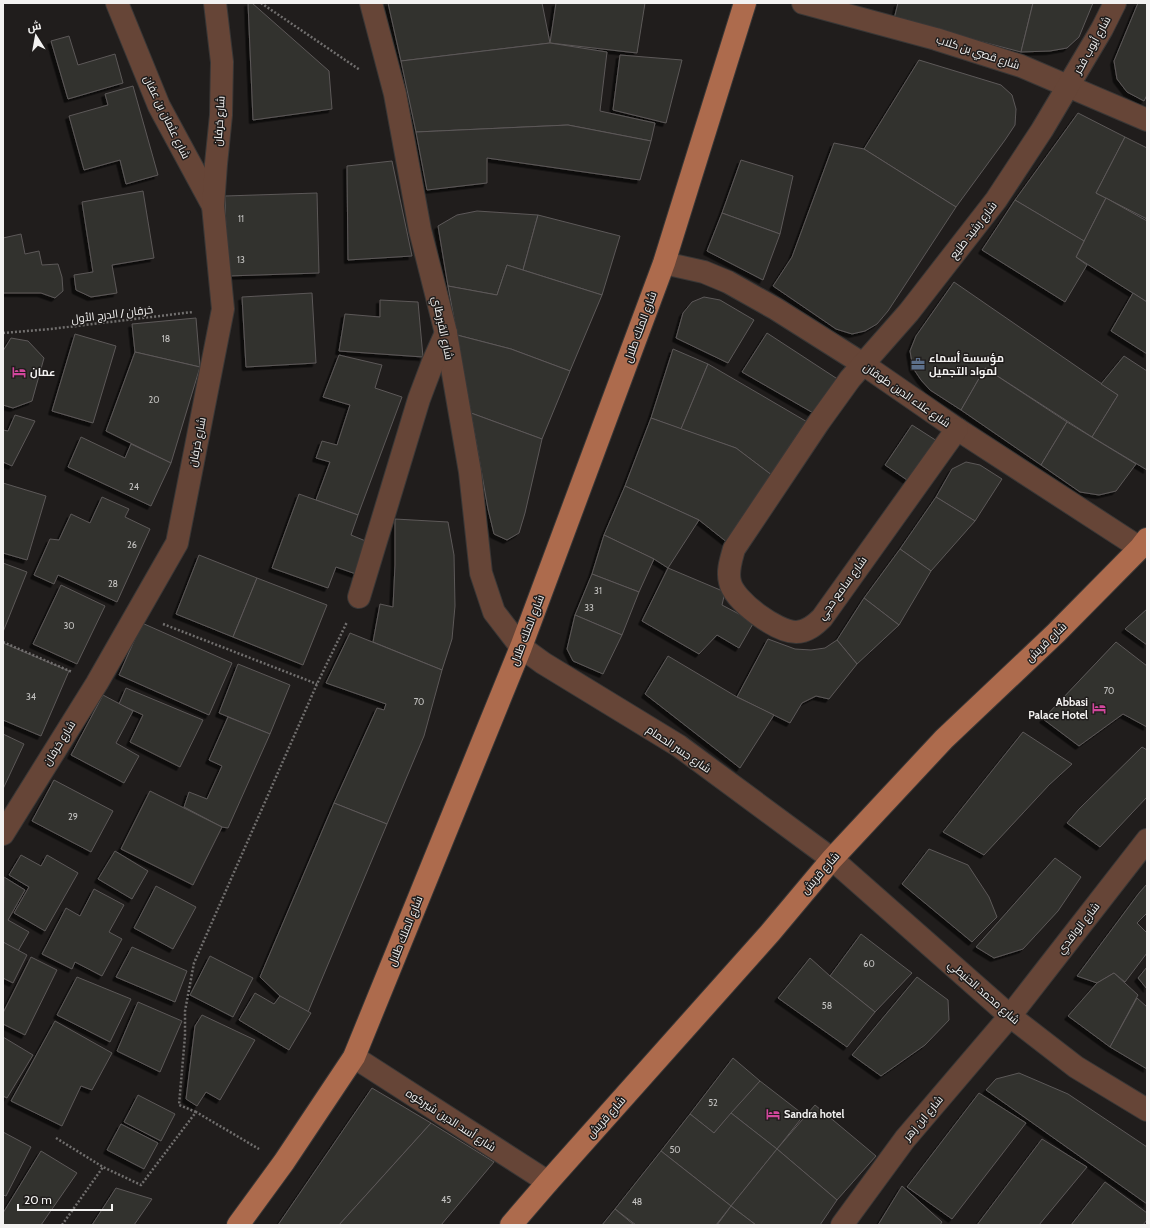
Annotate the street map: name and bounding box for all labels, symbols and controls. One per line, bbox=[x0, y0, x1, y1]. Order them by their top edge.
street label: شارع أيوب فخر bbox=[1070, 14, 1114, 78]
north arrow bbox=[16, 16, 56, 56]
text: ش bbox=[26, 18, 42, 34]
street label: شارع قصي بن كلاب bbox=[934, 32, 1021, 73]
street label: شارع عثمان بن عفان bbox=[140, 73, 193, 162]
street label: شارع خرفان bbox=[210, 95, 229, 147]
street label: شارع رشيد طليع bbox=[946, 198, 1001, 262]
house number: 11 bbox=[238, 213, 244, 224]
house number: 13 bbox=[237, 254, 245, 265]
street label: شارع الملك طلال bbox=[621, 289, 660, 365]
street label: شارع القبرطاي bbox=[427, 295, 457, 361]
street label: خرفان / الدرج الأول bbox=[70, 302, 154, 327]
house number: 18 bbox=[162, 333, 170, 344]
place label: مؤسسة أسماء لمواد التجميل bbox=[929, 351, 1004, 379]
office icon: مؤسسة أسماء لمواد التجميل bbox=[910, 356, 926, 372]
street label: شارع علاء الدين طوقان bbox=[860, 360, 953, 431]
hotel icon: عمان bbox=[11, 364, 27, 380]
place label: عمان bbox=[30, 365, 55, 379]
house number: 20 bbox=[149, 394, 160, 405]
street label: شارع خرفان bbox=[185, 416, 210, 468]
house number: 24 bbox=[129, 481, 139, 492]
house number: 26 bbox=[127, 539, 137, 550]
street label: شارع سامع حجي bbox=[814, 554, 871, 624]
house number: 28 bbox=[108, 578, 118, 589]
house number: 31 bbox=[594, 585, 602, 596]
street label: شارع الملك طلال bbox=[507, 593, 548, 668]
house number: 33 bbox=[584, 602, 594, 613]
street label: شارع قريش bbox=[1023, 619, 1070, 666]
house number: 30 bbox=[63, 620, 75, 631]
house number: 70 bbox=[1104, 685, 1114, 696]
house number: 34 bbox=[26, 691, 36, 702]
place label: Abbasi Palace Hotel bbox=[1028, 695, 1088, 722]
house number: 70 bbox=[414, 696, 424, 707]
hotel icon: Abbasi Palace Hotel bbox=[1091, 700, 1107, 716]
street label: شارع خرفان bbox=[40, 718, 79, 769]
street label: شارع جسر الحمام bbox=[643, 722, 714, 777]
house number: 29 bbox=[68, 811, 78, 822]
street label: شارع قريش bbox=[798, 849, 843, 898]
street label: شارع الملك طلال bbox=[384, 894, 426, 969]
street label: شارع الواقدي bbox=[1054, 899, 1104, 958]
street label: شارع محمد الحنيطي bbox=[944, 957, 1023, 1028]
house number: 60 bbox=[863, 958, 875, 969]
house number: 58 bbox=[822, 1000, 832, 1011]
street label: شارع أسد الدين شيركوه bbox=[403, 1086, 499, 1155]
street label: شارع قريش bbox=[584, 1093, 629, 1141]
street label: شارع ابن زهر bbox=[899, 1093, 947, 1145]
house number: 52 bbox=[708, 1097, 718, 1108]
hotel icon: Sandra hotel bbox=[765, 1106, 781, 1122]
place label: Sandra hotel bbox=[784, 1107, 844, 1121]
house number: 50 bbox=[669, 1144, 681, 1155]
scale bar bbox=[18, 1186, 112, 1212]
text: 20 m bbox=[24, 1192, 52, 1207]
house number: 45 bbox=[441, 1194, 451, 1205]
house number: 48 bbox=[632, 1196, 642, 1207]

